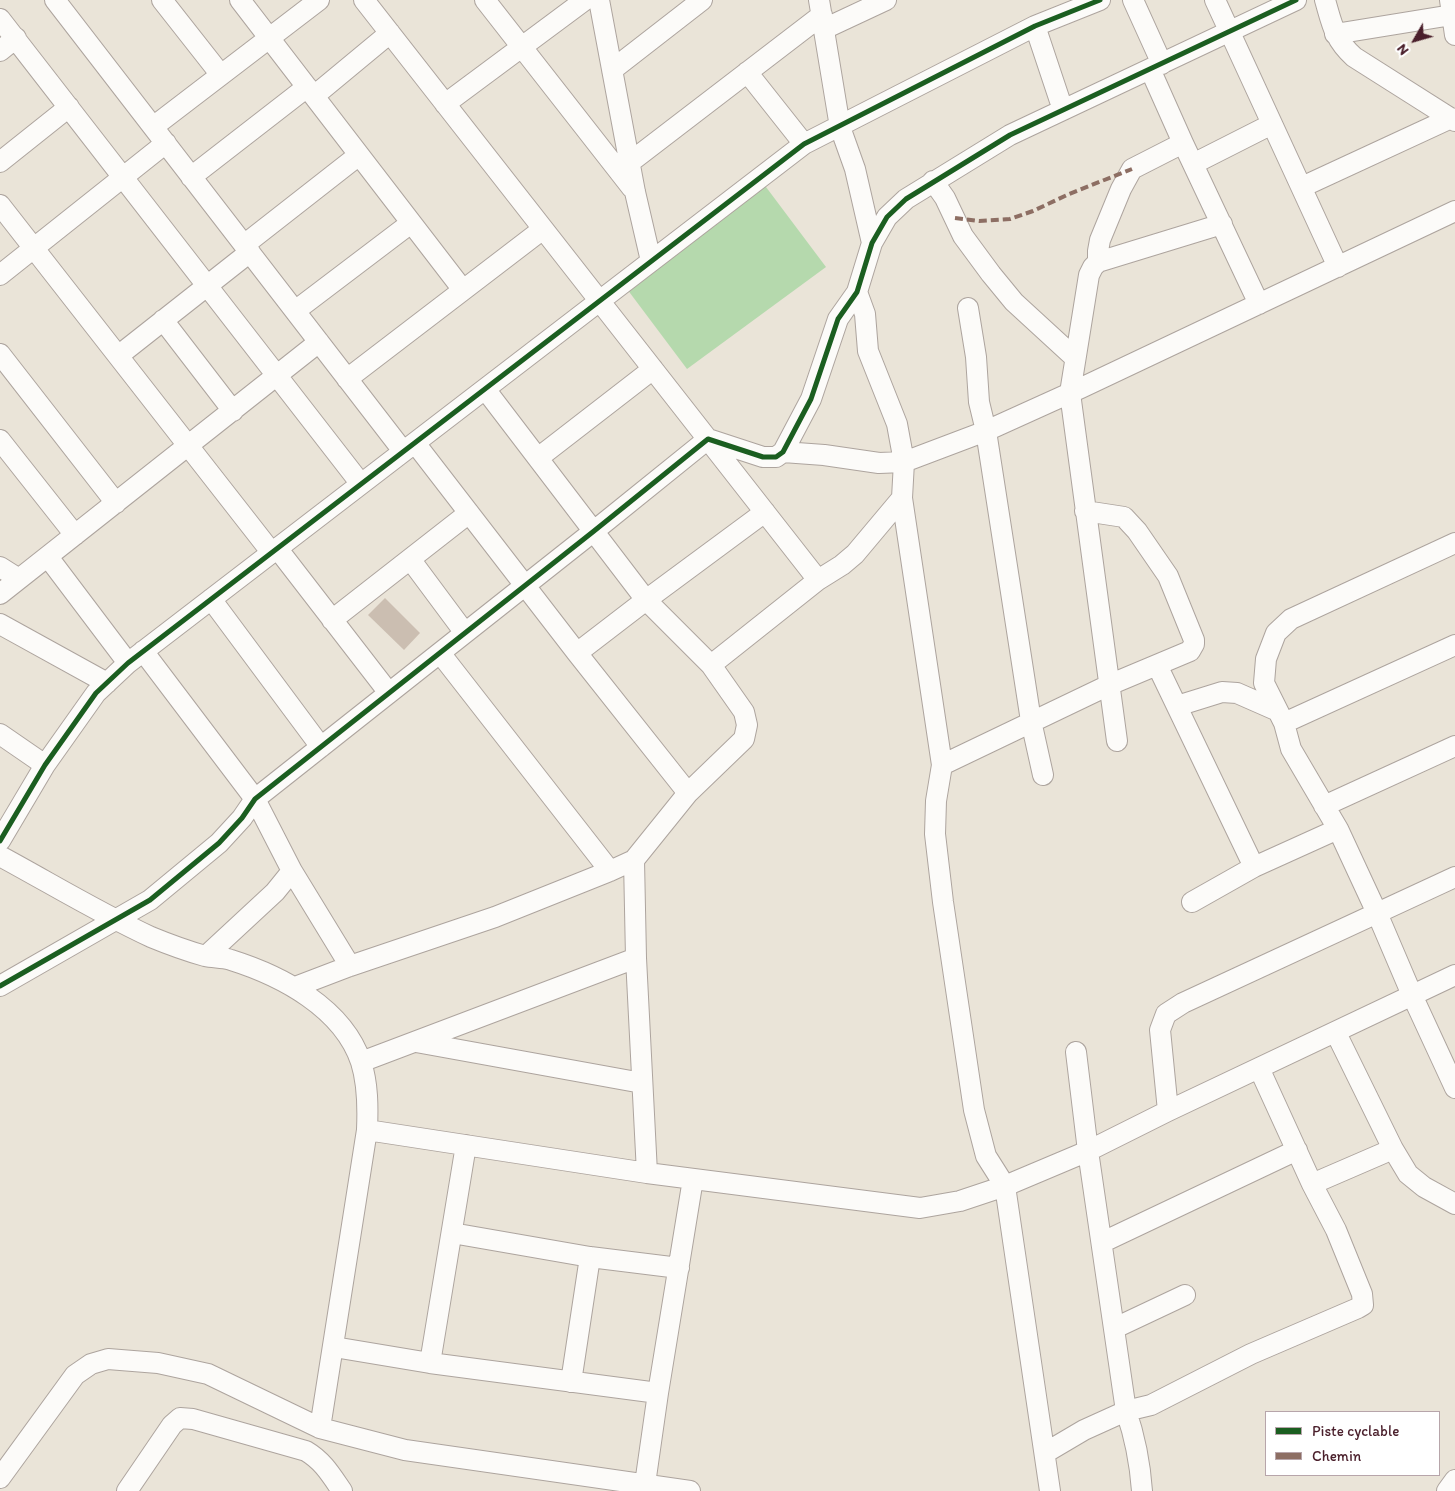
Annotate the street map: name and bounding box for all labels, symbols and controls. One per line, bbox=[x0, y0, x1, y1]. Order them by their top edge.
north arrow bbox=[1390, 15, 1440, 65]
text: N bbox=[1393, 41, 1412, 59]
legend bbox=[1265, 1411, 1440, 1476]
text: Piste cyclable bbox=[1312, 1422, 1399, 1440]
text: Chemin bbox=[1312, 1447, 1361, 1465]

